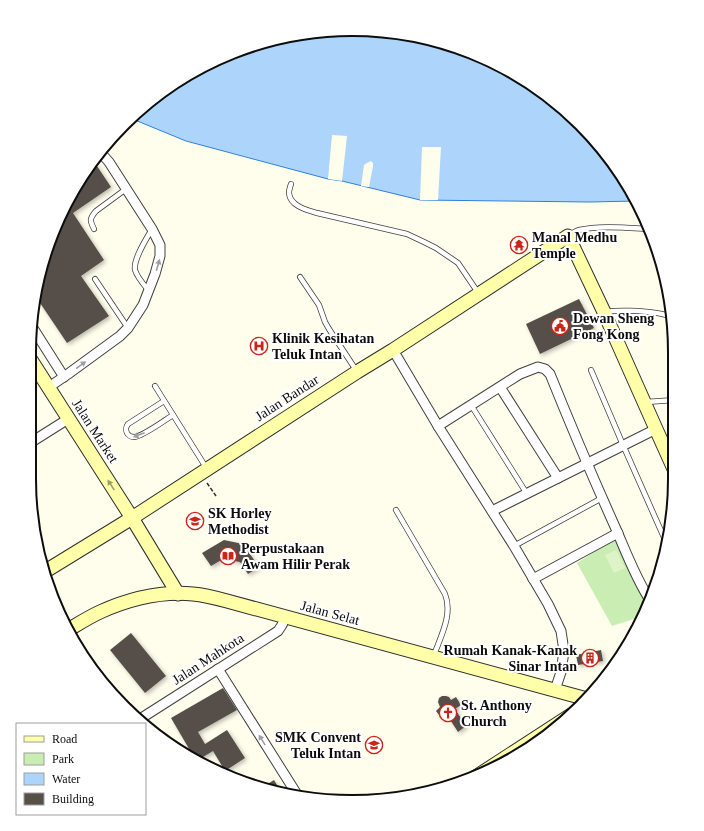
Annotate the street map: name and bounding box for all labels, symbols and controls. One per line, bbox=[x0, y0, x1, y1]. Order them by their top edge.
place label: Manal Medhu Temple bbox=[532, 230, 617, 261]
temple icon: Manal Medhu Temple bbox=[509, 235, 529, 255]
one-way arrow bbox=[155, 259, 161, 271]
place label: Dewan Sheng Fong Kong bbox=[573, 311, 654, 342]
public building icon: Dewan Sheng Fong Kong bbox=[550, 316, 570, 336]
place label: Klinik Kesihatan Teluk Intan bbox=[272, 331, 375, 362]
hospital icon: Klinik Kesihatan Teluk Intan bbox=[249, 336, 269, 356]
one-way arrow bbox=[75, 361, 86, 369]
street label: Jalan Bandar bbox=[252, 372, 322, 424]
street label: Jalan Market bbox=[69, 396, 121, 466]
one-way arrow bbox=[133, 432, 145, 438]
one-way arrow bbox=[107, 480, 115, 490]
place label: SK Horley Methodist bbox=[208, 506, 271, 537]
school or university icon: SK Horley Methodist bbox=[185, 511, 205, 531]
place label: Perpustakaan Awam Hilir Perak bbox=[241, 541, 350, 572]
library icon: Perpustakaan Awam Hilir Perak bbox=[218, 546, 238, 566]
street label: Jalan Selat bbox=[299, 598, 361, 628]
street label: Jalan Mahkota bbox=[170, 630, 247, 688]
place label: Rumah Kanak-Kanak Sinar Intan bbox=[444, 643, 577, 674]
building icon: Rumah Kanak-Kanak Sinar Intan bbox=[580, 648, 600, 668]
place label: St. Anthony Church bbox=[461, 698, 532, 729]
church icon: St. Anthony Church bbox=[438, 703, 458, 723]
legend bbox=[16, 723, 146, 815]
place label: SMK Convent Teluk Intan bbox=[275, 730, 361, 761]
text: Road bbox=[52, 732, 77, 746]
one-way arrow bbox=[259, 734, 266, 746]
school or university icon: SMK Convent Teluk Intan bbox=[364, 735, 384, 755]
text: Park bbox=[52, 752, 74, 766]
text: Water bbox=[52, 772, 80, 786]
text: Building bbox=[52, 792, 94, 806]

